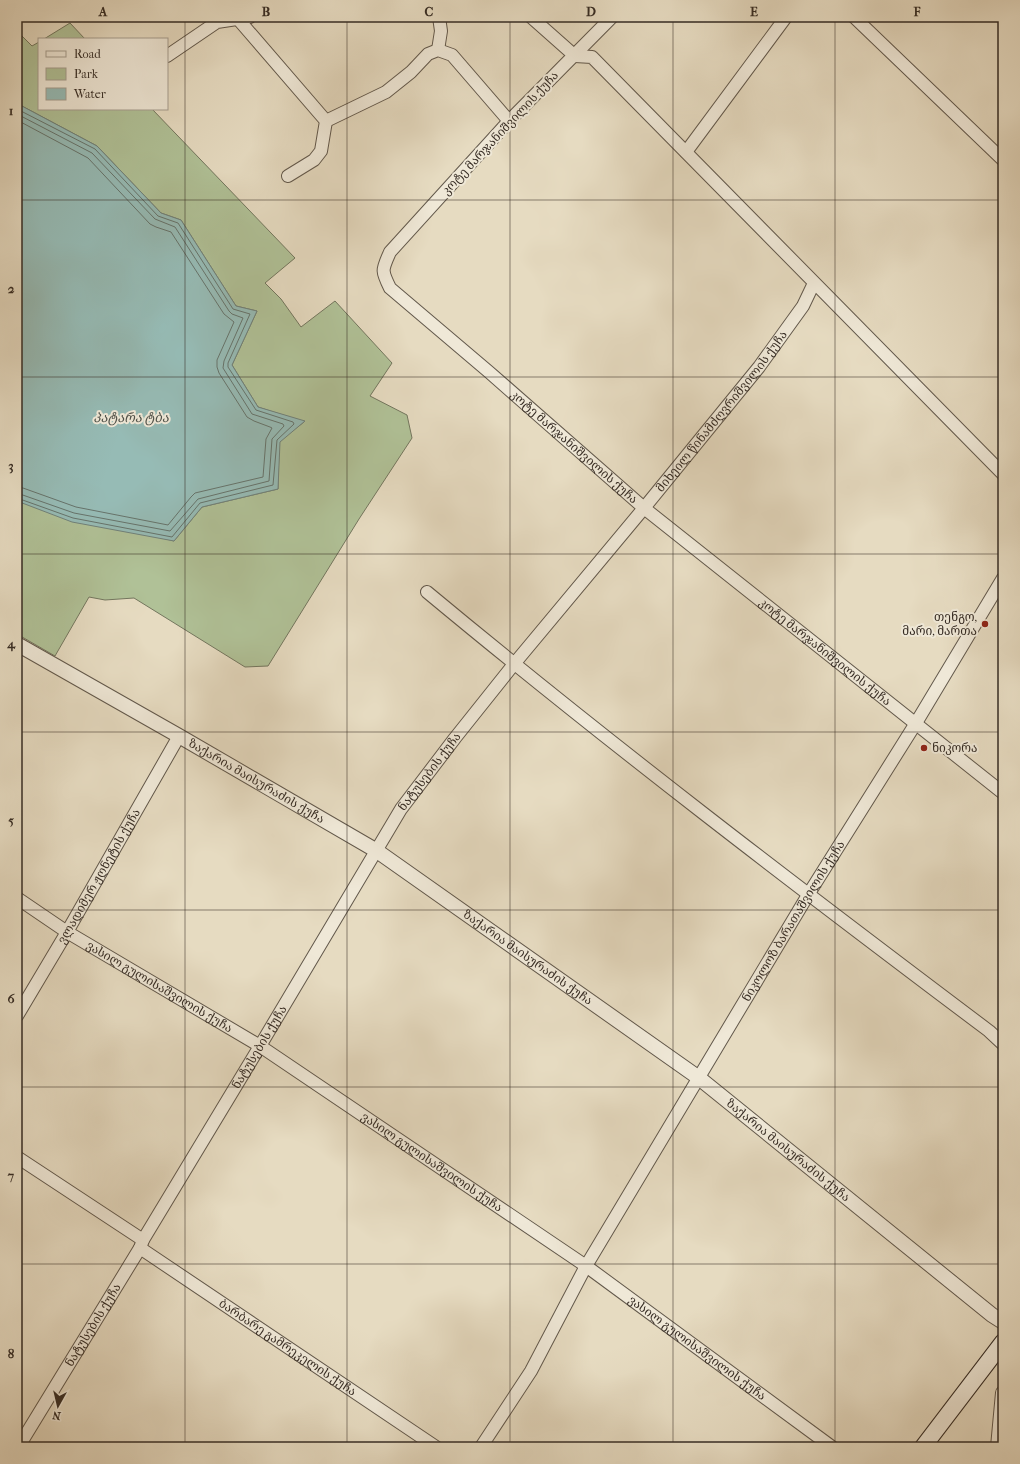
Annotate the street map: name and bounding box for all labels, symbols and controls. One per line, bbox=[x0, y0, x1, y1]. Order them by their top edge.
text: A bbox=[98, 4, 108, 19]
text: B bbox=[262, 4, 271, 19]
text: C bbox=[425, 4, 434, 19]
text: D bbox=[586, 4, 596, 19]
text: E bbox=[750, 4, 758, 19]
text: F bbox=[913, 4, 921, 19]
legend bbox=[38, 38, 168, 110]
text: Road bbox=[74, 47, 101, 61]
text: Park bbox=[74, 67, 99, 81]
street label: კოტე მარჯანიშვილის ქუჩა bbox=[439, 68, 561, 198]
text: Water bbox=[73, 87, 107, 101]
text: 1 bbox=[9, 103, 14, 118]
text: 2 bbox=[8, 281, 15, 296]
street label: მიხეილ წინამძღვრიშვილის ქუჩა bbox=[653, 328, 790, 495]
street label: კოტე მარჯანიშვილის ქუჩა bbox=[508, 387, 641, 506]
water label: პატარა ტბა bbox=[93, 410, 170, 426]
text: 3 bbox=[8, 458, 14, 474]
street label: კოტე მარჯანიშვილის ქუჩა bbox=[756, 595, 894, 708]
place label: თენგო, მარი, მართა bbox=[902, 610, 978, 638]
marker: თენგო, მარი, მართა bbox=[980, 619, 990, 629]
text: 4 bbox=[6, 636, 16, 652]
street label: ნატუსების ქუჩა bbox=[395, 730, 464, 814]
street label: ზაქარია მაისურაძის ქუჩა bbox=[186, 736, 327, 826]
place label: ნიკორა bbox=[932, 741, 978, 755]
marker: ნიკორა bbox=[919, 743, 929, 753]
street label: ვლადიმერ ჟღნეტის ქუჩა bbox=[55, 806, 143, 946]
text: 5 bbox=[8, 813, 14, 828]
street label: ნიკოლოზ ბარათაშვილის ქუჩა bbox=[739, 838, 847, 1004]
street label: ზაქარია მაისურაძის ქუჩა bbox=[461, 907, 595, 1008]
street label: ვასილ გულისაშვილის ქუჩა bbox=[84, 938, 235, 1035]
text: 6 bbox=[7, 991, 15, 1006]
street label: ნატუსების ქუჩა bbox=[229, 1003, 290, 1091]
street label: ზაქარია მაისურაძის ქუჩა bbox=[724, 1096, 853, 1204]
street label: ვასილ გულისაშვილის ქუჩა bbox=[359, 1109, 505, 1215]
text: 7 bbox=[7, 1168, 15, 1183]
street label: ნატუსების ქუჩა bbox=[62, 1281, 124, 1369]
street label: ვასილ გულისაშვილის ქუჩა bbox=[626, 1293, 769, 1403]
street label: ბარბარე გამრეკელის ქუჩა bbox=[216, 1296, 359, 1399]
text: 8 bbox=[8, 1346, 15, 1361]
north arrow bbox=[38, 1386, 78, 1426]
text: N bbox=[51, 1408, 62, 1422]

